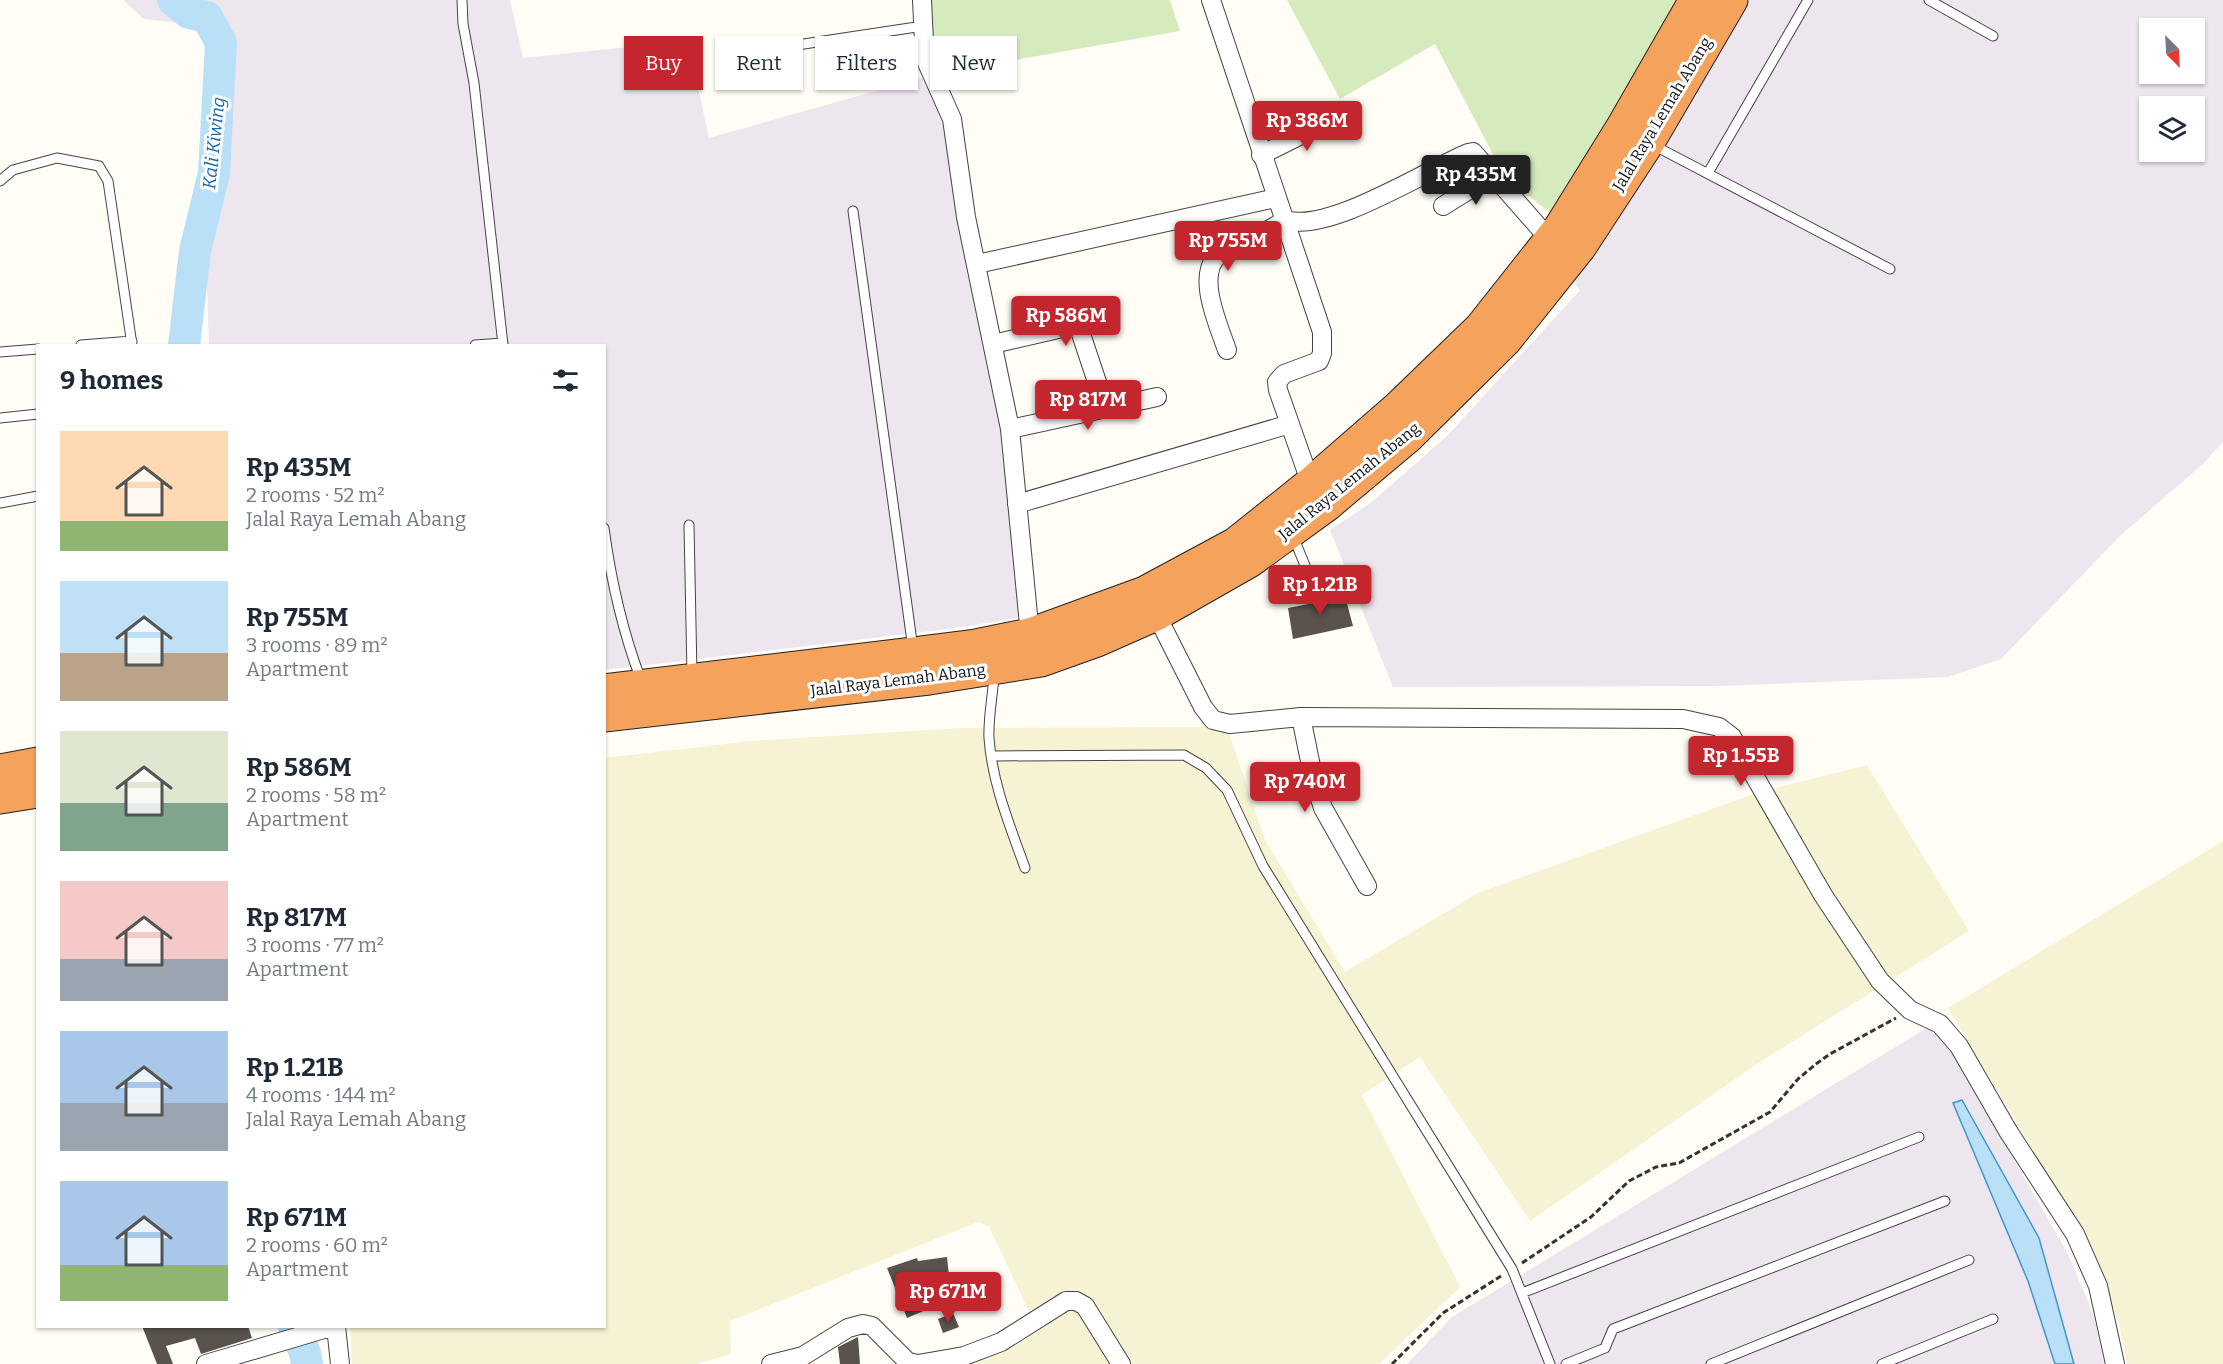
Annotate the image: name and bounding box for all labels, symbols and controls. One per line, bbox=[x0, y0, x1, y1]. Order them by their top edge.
north arrow bbox=[2139, 18, 2205, 84]
map controls bbox=[2139, 18, 2205, 162]
street label: Jalal Raya Lemah Abang bbox=[1608, 34, 1716, 195]
chip: Buy bbox=[624, 36, 703, 90]
chip: Rent bbox=[715, 36, 803, 90]
chip: Filters bbox=[815, 36, 918, 90]
chip: New bbox=[930, 36, 1017, 90]
water label: Kali Kiwing bbox=[198, 96, 230, 190]
button: layers bbox=[2139, 96, 2205, 162]
pin: Rp 386M bbox=[1252, 101, 1362, 152]
text: Rp 386M bbox=[1266, 108, 1348, 132]
pin: Rp 435M bbox=[1421, 155, 1531, 206]
text: Rp 435M bbox=[1435, 162, 1517, 186]
pin: Rp 755M bbox=[1173, 221, 1283, 272]
text: Rp 755M bbox=[1189, 228, 1267, 252]
pin: Rp 586M bbox=[1011, 296, 1121, 347]
text: Rp 586M bbox=[1025, 303, 1107, 327]
icon: filters bbox=[549, 364, 582, 397]
text: 9 homes bbox=[60, 365, 163, 396]
pin: Rp 817M bbox=[1033, 380, 1143, 431]
text: Rp 817M bbox=[1049, 387, 1127, 411]
street label: Jalal Raya Lemah Abang bbox=[1274, 418, 1423, 544]
text: Rp 435M bbox=[246, 452, 351, 483]
icon: home bbox=[108, 455, 180, 527]
text: 2 rooms · 52 m² bbox=[246, 483, 385, 507]
text: Jalal Raya Lemah Abang bbox=[246, 507, 466, 531]
pin: Rp 1.21B bbox=[1258, 565, 1382, 616]
text: Rp 1.21B bbox=[1282, 572, 1358, 596]
text: Rp 755M bbox=[246, 602, 348, 633]
icon: home bbox=[108, 605, 180, 677]
text: 3 rooms · 89 m² bbox=[246, 633, 388, 657]
text: Apartment bbox=[246, 657, 349, 681]
street label: Jalal Raya Lemah Abang bbox=[808, 660, 987, 700]
pin: Rp 1.55B bbox=[1679, 736, 1803, 787]
text: Rp 1.55B bbox=[1702, 743, 1780, 767]
text: Rp 586M bbox=[246, 752, 352, 783]
icon: home bbox=[108, 755, 180, 827]
pin: Rp 740M bbox=[1250, 762, 1360, 813]
text: Rp 740M bbox=[1264, 769, 1346, 793]
text: 2 rooms · 58 m² bbox=[246, 783, 386, 807]
text: Apartment bbox=[246, 807, 349, 831]
text: Rp 817M bbox=[246, 902, 347, 933]
icon: home bbox=[108, 905, 180, 977]
text: 3 rooms · 77 m² bbox=[246, 933, 384, 957]
text: Apartment bbox=[246, 957, 349, 981]
text: Rp 1.21B bbox=[246, 1052, 344, 1083]
icon: home bbox=[108, 1055, 180, 1127]
text: 4 rooms · 144 m² bbox=[246, 1083, 396, 1107]
text: Jalal Raya Lemah Abang bbox=[246, 1107, 466, 1131]
text: Rp 671M bbox=[246, 1202, 347, 1233]
icon: home bbox=[108, 1205, 180, 1277]
text: 2 rooms · 60 m² bbox=[246, 1233, 388, 1257]
text: Apartment bbox=[246, 1257, 349, 1281]
pin: Rp 671M bbox=[893, 1272, 1003, 1323]
text: Rp 671M bbox=[909, 1279, 987, 1303]

